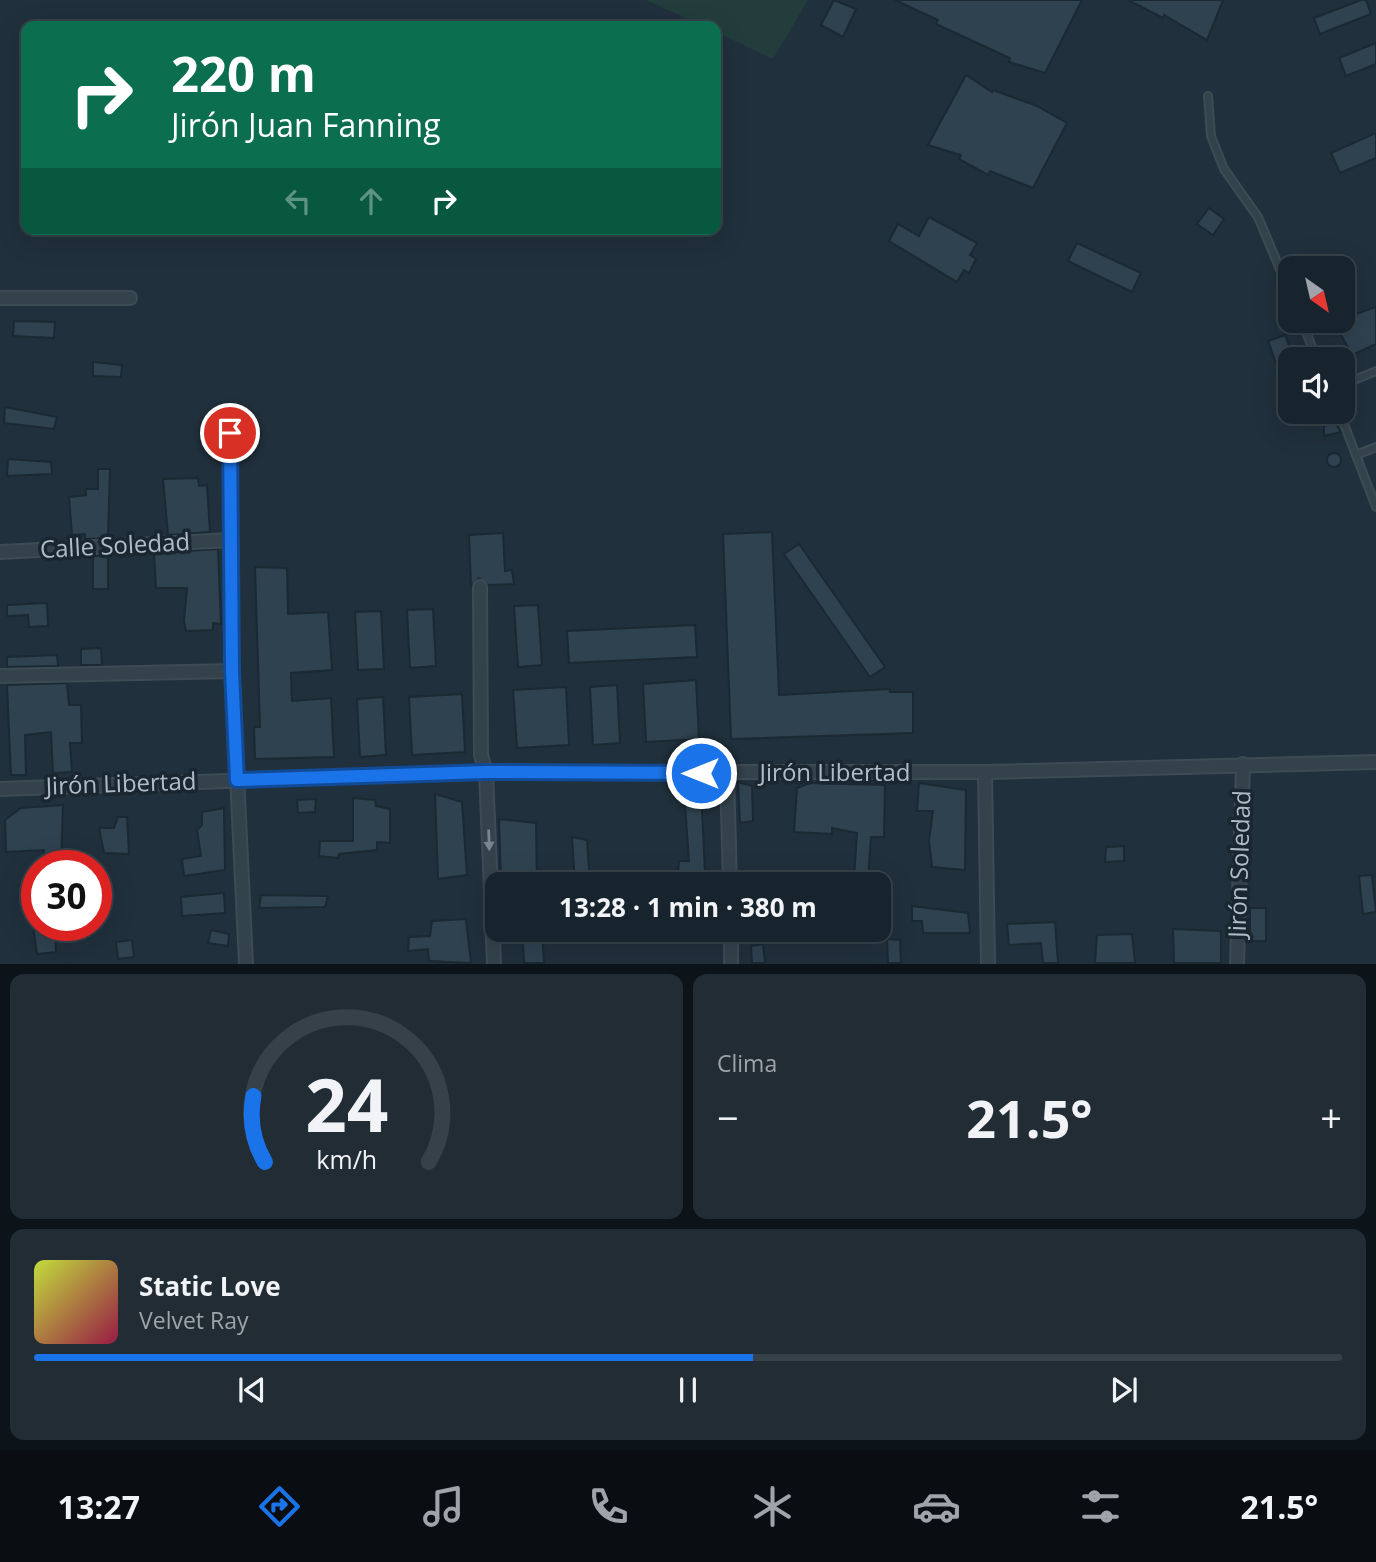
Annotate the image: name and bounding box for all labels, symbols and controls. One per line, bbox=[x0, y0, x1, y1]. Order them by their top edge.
text: 220 m bbox=[171, 40, 316, 106]
icon: right bbox=[56, 49, 147, 140]
text: Jirón Juan Fanning bbox=[171, 103, 441, 146]
icon: left bbox=[279, 182, 317, 220]
icon: ahead bbox=[352, 182, 390, 220]
icon: right bbox=[425, 182, 463, 220]
north arrow bbox=[1278, 256, 1354, 332]
map controls bbox=[1278, 256, 1355, 424]
button: sound bbox=[1278, 347, 1355, 424]
pin bbox=[200, 403, 260, 463]
icon: arrive bbox=[211, 414, 249, 452]
street label: Calle Soledad bbox=[39, 524, 191, 565]
position arrow bbox=[664, 736, 738, 810]
street label: Jirón Libertad bbox=[758, 755, 910, 788]
street label: Jirón Libertad bbox=[43, 763, 197, 802]
street label: Jirón Soledad bbox=[1219, 790, 1258, 940]
one-way arrow bbox=[483, 829, 494, 851]
speed limit sign: 30 bbox=[21, 850, 112, 941]
text: 13:28 · 1 min · 380 m bbox=[559, 889, 817, 925]
text: Clima bbox=[717, 1047, 777, 1079]
text: 24 bbox=[305, 1055, 388, 1154]
text: 21.5° bbox=[966, 1082, 1093, 1153]
text: − bbox=[717, 1091, 739, 1143]
text: + bbox=[1320, 1091, 1342, 1143]
text: km/h bbox=[316, 1142, 377, 1176]
text: Static Love bbox=[139, 1268, 281, 1304]
text: Velvet Ray bbox=[139, 1304, 249, 1336]
icon: previous bbox=[233, 1371, 271, 1409]
icon: pause bbox=[669, 1371, 707, 1409]
icon: next bbox=[1105, 1371, 1143, 1409]
icon: directions bbox=[255, 1482, 304, 1531]
icon: music bbox=[419, 1482, 468, 1531]
icon: phone bbox=[584, 1482, 633, 1531]
icon: climate bbox=[748, 1482, 797, 1531]
icon: car bbox=[912, 1482, 961, 1531]
icon: filters bbox=[1076, 1482, 1125, 1531]
text: 13:27 bbox=[58, 1485, 140, 1528]
text: 21.5° bbox=[1241, 1485, 1318, 1528]

